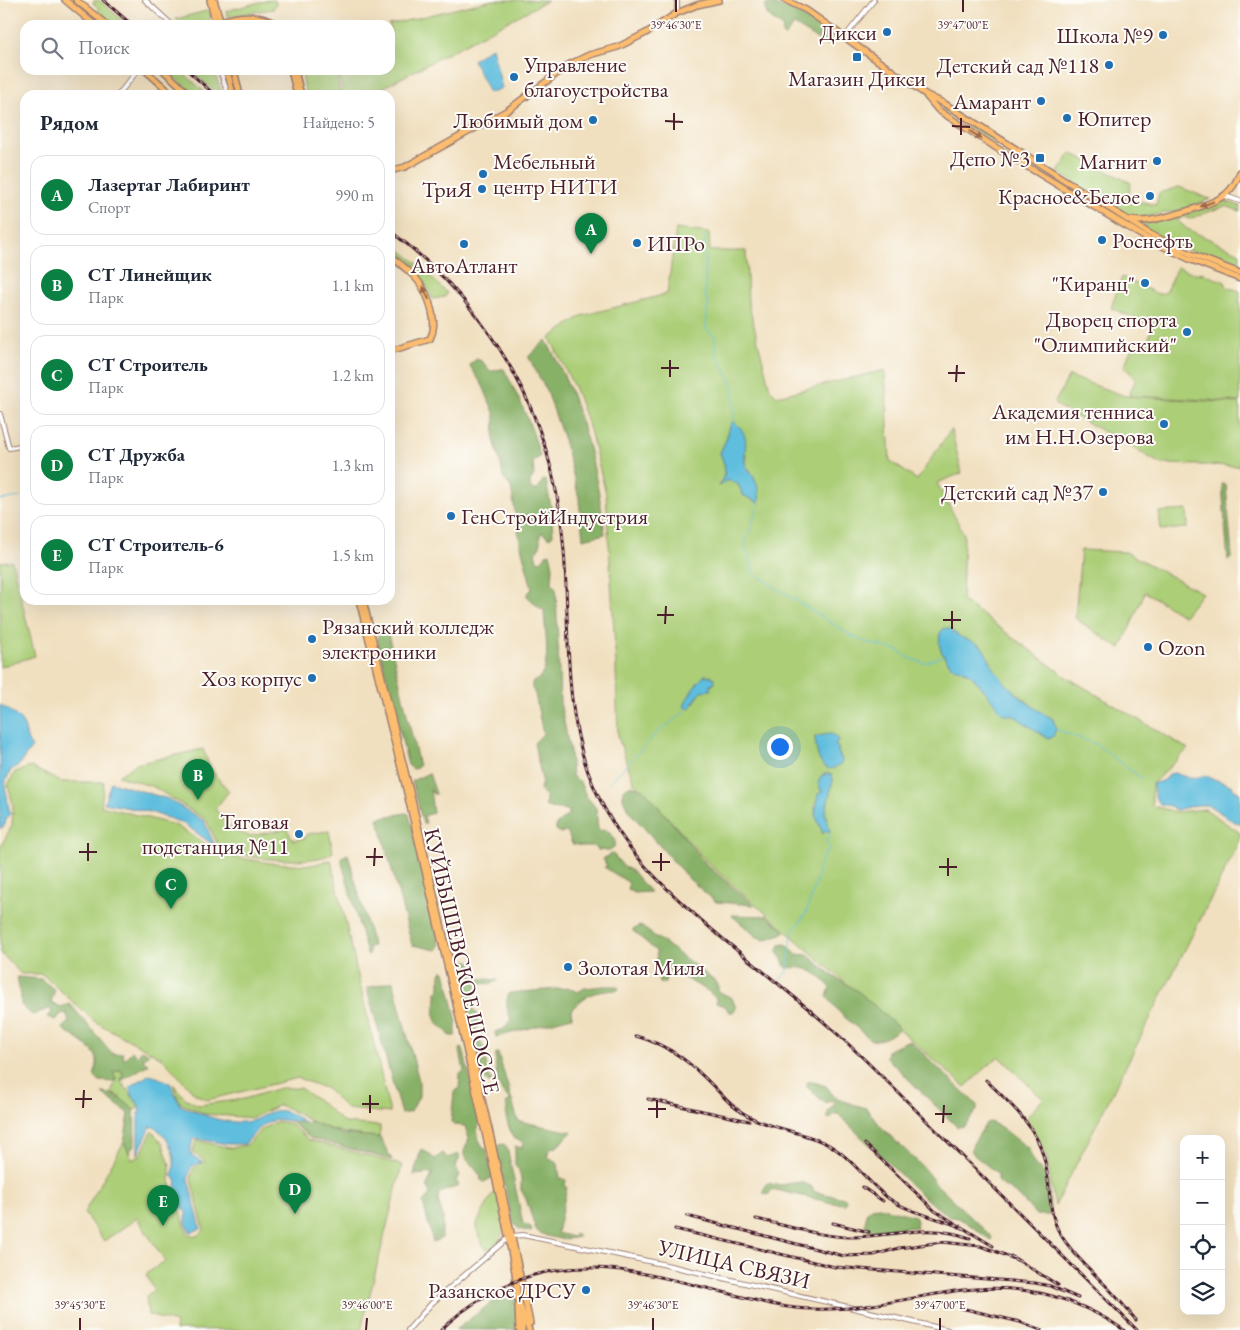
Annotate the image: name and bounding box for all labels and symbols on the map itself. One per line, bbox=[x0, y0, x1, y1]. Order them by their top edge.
text: 39°46'30"E bbox=[650, 17, 702, 33]
text: 39°47'00"E bbox=[937, 17, 989, 33]
place label: Дикси bbox=[820, 18, 877, 47]
place label: Школа №9 bbox=[1056, 21, 1153, 50]
marker: Дикси bbox=[881, 26, 893, 38]
marker: Школа №9 bbox=[1157, 29, 1169, 41]
place label: Управление благоустройства bbox=[523, 50, 669, 104]
marker: Магазин Дикси bbox=[851, 51, 863, 63]
place label: Детский сад №118 bbox=[937, 51, 1099, 80]
marker: Детский сад №118 bbox=[1103, 59, 1115, 71]
place label: Магазин Дикси bbox=[788, 64, 926, 93]
marker: Управление благоустройства bbox=[508, 71, 520, 83]
place label: Амарант bbox=[952, 87, 1031, 116]
marker: Амарант bbox=[1035, 95, 1047, 107]
place label: Юпитер bbox=[1077, 104, 1151, 133]
place label: Любимый дом bbox=[453, 106, 583, 135]
marker: Юпитер bbox=[1061, 112, 1073, 124]
marker: Любимый дом bbox=[587, 114, 599, 126]
one-way arrow bbox=[969, 130, 983, 140]
place label: Депо №3 bbox=[950, 144, 1030, 173]
place label: Мебельный центр НИТИ bbox=[493, 147, 617, 201]
place label: Магнит bbox=[1079, 147, 1147, 176]
marker: Депо №3 bbox=[1034, 152, 1046, 164]
marker: Магнит bbox=[1151, 155, 1163, 167]
marker: Мебельный центр НИТИ bbox=[477, 168, 489, 180]
place label: ТриЯ bbox=[422, 175, 472, 204]
place label: Красное&Белое bbox=[998, 182, 1140, 211]
marker: ТриЯ bbox=[476, 183, 488, 195]
marker: Красное&Белое bbox=[1144, 190, 1156, 202]
one-way arrow bbox=[1199, 200, 1214, 208]
pin: A bbox=[575, 213, 607, 254]
place label: Роснефть bbox=[1112, 226, 1193, 255]
place label: ИПРо bbox=[647, 229, 705, 258]
marker: Роснефть bbox=[1096, 234, 1108, 246]
marker: ИПРо bbox=[631, 237, 643, 249]
marker: АвтоАтлант bbox=[458, 238, 470, 250]
place label: АвтоАтлант bbox=[409, 251, 518, 280]
place label: "Киранц" bbox=[1052, 269, 1135, 298]
marker: "Киранц" bbox=[1139, 277, 1151, 289]
one-way arrow bbox=[421, 286, 429, 300]
place label: Дворец спорта "Олимпийский" bbox=[1034, 305, 1177, 359]
marker: Дворец спорта "Олимпийский" bbox=[1181, 326, 1193, 338]
place label: Академия тенниса им Н.Н.Озерова bbox=[991, 397, 1154, 451]
marker: Академия тенниса им Н.Н.Озерова bbox=[1158, 418, 1170, 430]
place label: Детский сад №37 bbox=[941, 478, 1093, 507]
marker: Детский сад №37 bbox=[1097, 486, 1109, 498]
place label: ГенСтройИндустрия bbox=[461, 502, 648, 531]
marker: ГенСтройИндустрия bbox=[445, 510, 457, 522]
place label: Рязанский колледж электроники bbox=[322, 612, 495, 666]
marker: Рязанский колледж электроники bbox=[306, 633, 318, 645]
place label: Ozon bbox=[1158, 633, 1206, 662]
marker: Ozon bbox=[1142, 641, 1154, 653]
place label: Хоз корпус bbox=[201, 664, 302, 693]
marker: Хоз корпус bbox=[306, 672, 318, 684]
your location bbox=[767, 734, 793, 760]
pin: B bbox=[182, 759, 214, 800]
place label: Тяговая подстанция №11 bbox=[142, 807, 289, 861]
street label: КУЙБЫШЕВСКОЕ ШОССЕ bbox=[417, 825, 507, 1097]
marker: Тяговая подстанция №11 bbox=[293, 828, 305, 840]
pin: C bbox=[155, 868, 187, 909]
place label: Золотая Миля bbox=[578, 953, 705, 982]
marker: Золотая Миля bbox=[562, 961, 574, 973]
pin: D bbox=[279, 1173, 311, 1214]
pin: E bbox=[147, 1185, 179, 1226]
street label: УЛИЦА СВЯЗИ bbox=[654, 1232, 813, 1296]
place label: Разанское ДРСУ bbox=[428, 1276, 576, 1305]
marker: Разанское ДРСУ bbox=[580, 1284, 592, 1296]
text: 39°45'30"E bbox=[54, 1297, 106, 1313]
text: 39°46'00"E bbox=[341, 1297, 393, 1313]
text: 39°46'30"E bbox=[627, 1297, 679, 1313]
text: 39°47'00"E bbox=[914, 1297, 966, 1313]

